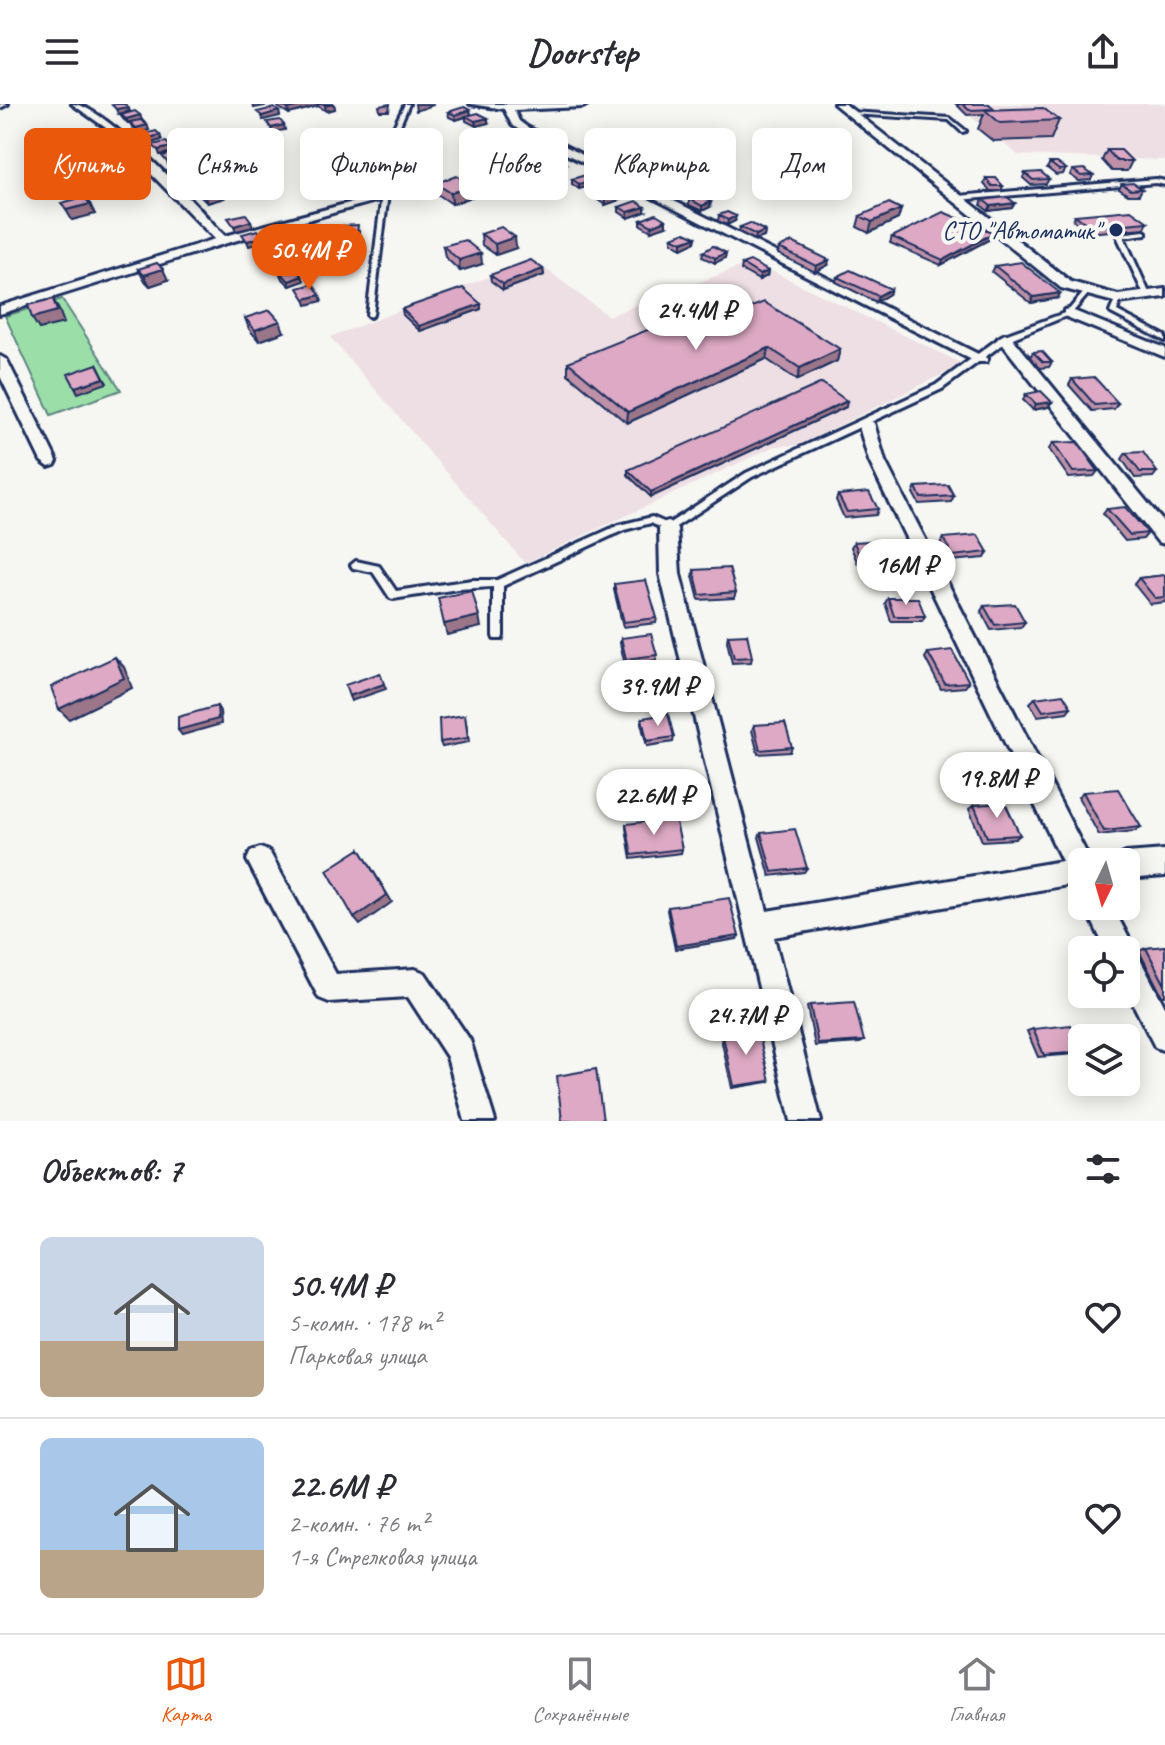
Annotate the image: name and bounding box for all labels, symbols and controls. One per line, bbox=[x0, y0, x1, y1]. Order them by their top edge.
text: Doorstep bbox=[527, 29, 638, 75]
icon: menu bbox=[40, 30, 84, 74]
icon: share bbox=[1081, 30, 1125, 74]
chip: Купить bbox=[24, 128, 151, 200]
chip: Снять bbox=[167, 128, 284, 200]
chip: Фильтры bbox=[300, 128, 443, 200]
chip: Новое bbox=[459, 128, 568, 200]
chip: Квартира bbox=[584, 128, 736, 200]
chip: Дом bbox=[752, 128, 852, 200]
place label: СТО "Автоматик" bbox=[942, 214, 1105, 247]
marker: СТО "Автоматик" bbox=[1107, 221, 1125, 239]
pin: 50.4M ₽ bbox=[235, 224, 383, 292]
text: 50.4M ₽ bbox=[270, 233, 348, 266]
pin: 24.4M ₽ bbox=[622, 284, 770, 352]
text: 24.4M ₽ bbox=[657, 293, 735, 326]
pin: 16M ₽ bbox=[850, 539, 962, 607]
text: 16M ₽ bbox=[875, 548, 937, 581]
pin: 39.9M ₽ bbox=[584, 660, 732, 728]
text: 39.9M ₽ bbox=[619, 669, 697, 702]
pin: 19.8M ₽ bbox=[923, 752, 1071, 820]
text: 19.8M ₽ bbox=[958, 761, 1036, 794]
pin: 22.6M ₽ bbox=[580, 769, 728, 837]
text: 22.6M ₽ bbox=[614, 778, 694, 811]
north arrow bbox=[1068, 848, 1140, 920]
map controls bbox=[1068, 848, 1140, 1096]
button: locate bbox=[1068, 936, 1140, 1008]
pin: 24.7M ₽ bbox=[672, 989, 820, 1057]
text: 24.7M ₽ bbox=[707, 998, 785, 1031]
button: layers bbox=[1068, 1024, 1140, 1096]
icon: filters bbox=[1081, 1147, 1125, 1191]
text: Объектов: 7 bbox=[40, 1148, 182, 1191]
text: 50.4M ₽ bbox=[288, 1263, 391, 1306]
icon: home bbox=[104, 1269, 200, 1365]
icon: heart bbox=[1081, 1295, 1125, 1339]
text: 5-комн. · 178 m² bbox=[288, 1306, 440, 1339]
text: Парковая улица bbox=[288, 1339, 426, 1372]
text: 22.6M ₽ bbox=[288, 1464, 392, 1507]
icon: home bbox=[104, 1470, 200, 1566]
icon: heart bbox=[1081, 1496, 1125, 1540]
text: 2-комн. · 76 m² bbox=[288, 1507, 428, 1540]
text: 1-я Стрелковая улица bbox=[288, 1540, 476, 1573]
tab: Карта bbox=[161, 1652, 211, 1728]
tab: Сохранённые bbox=[532, 1652, 628, 1728]
tab: Главная bbox=[949, 1652, 1004, 1728]

